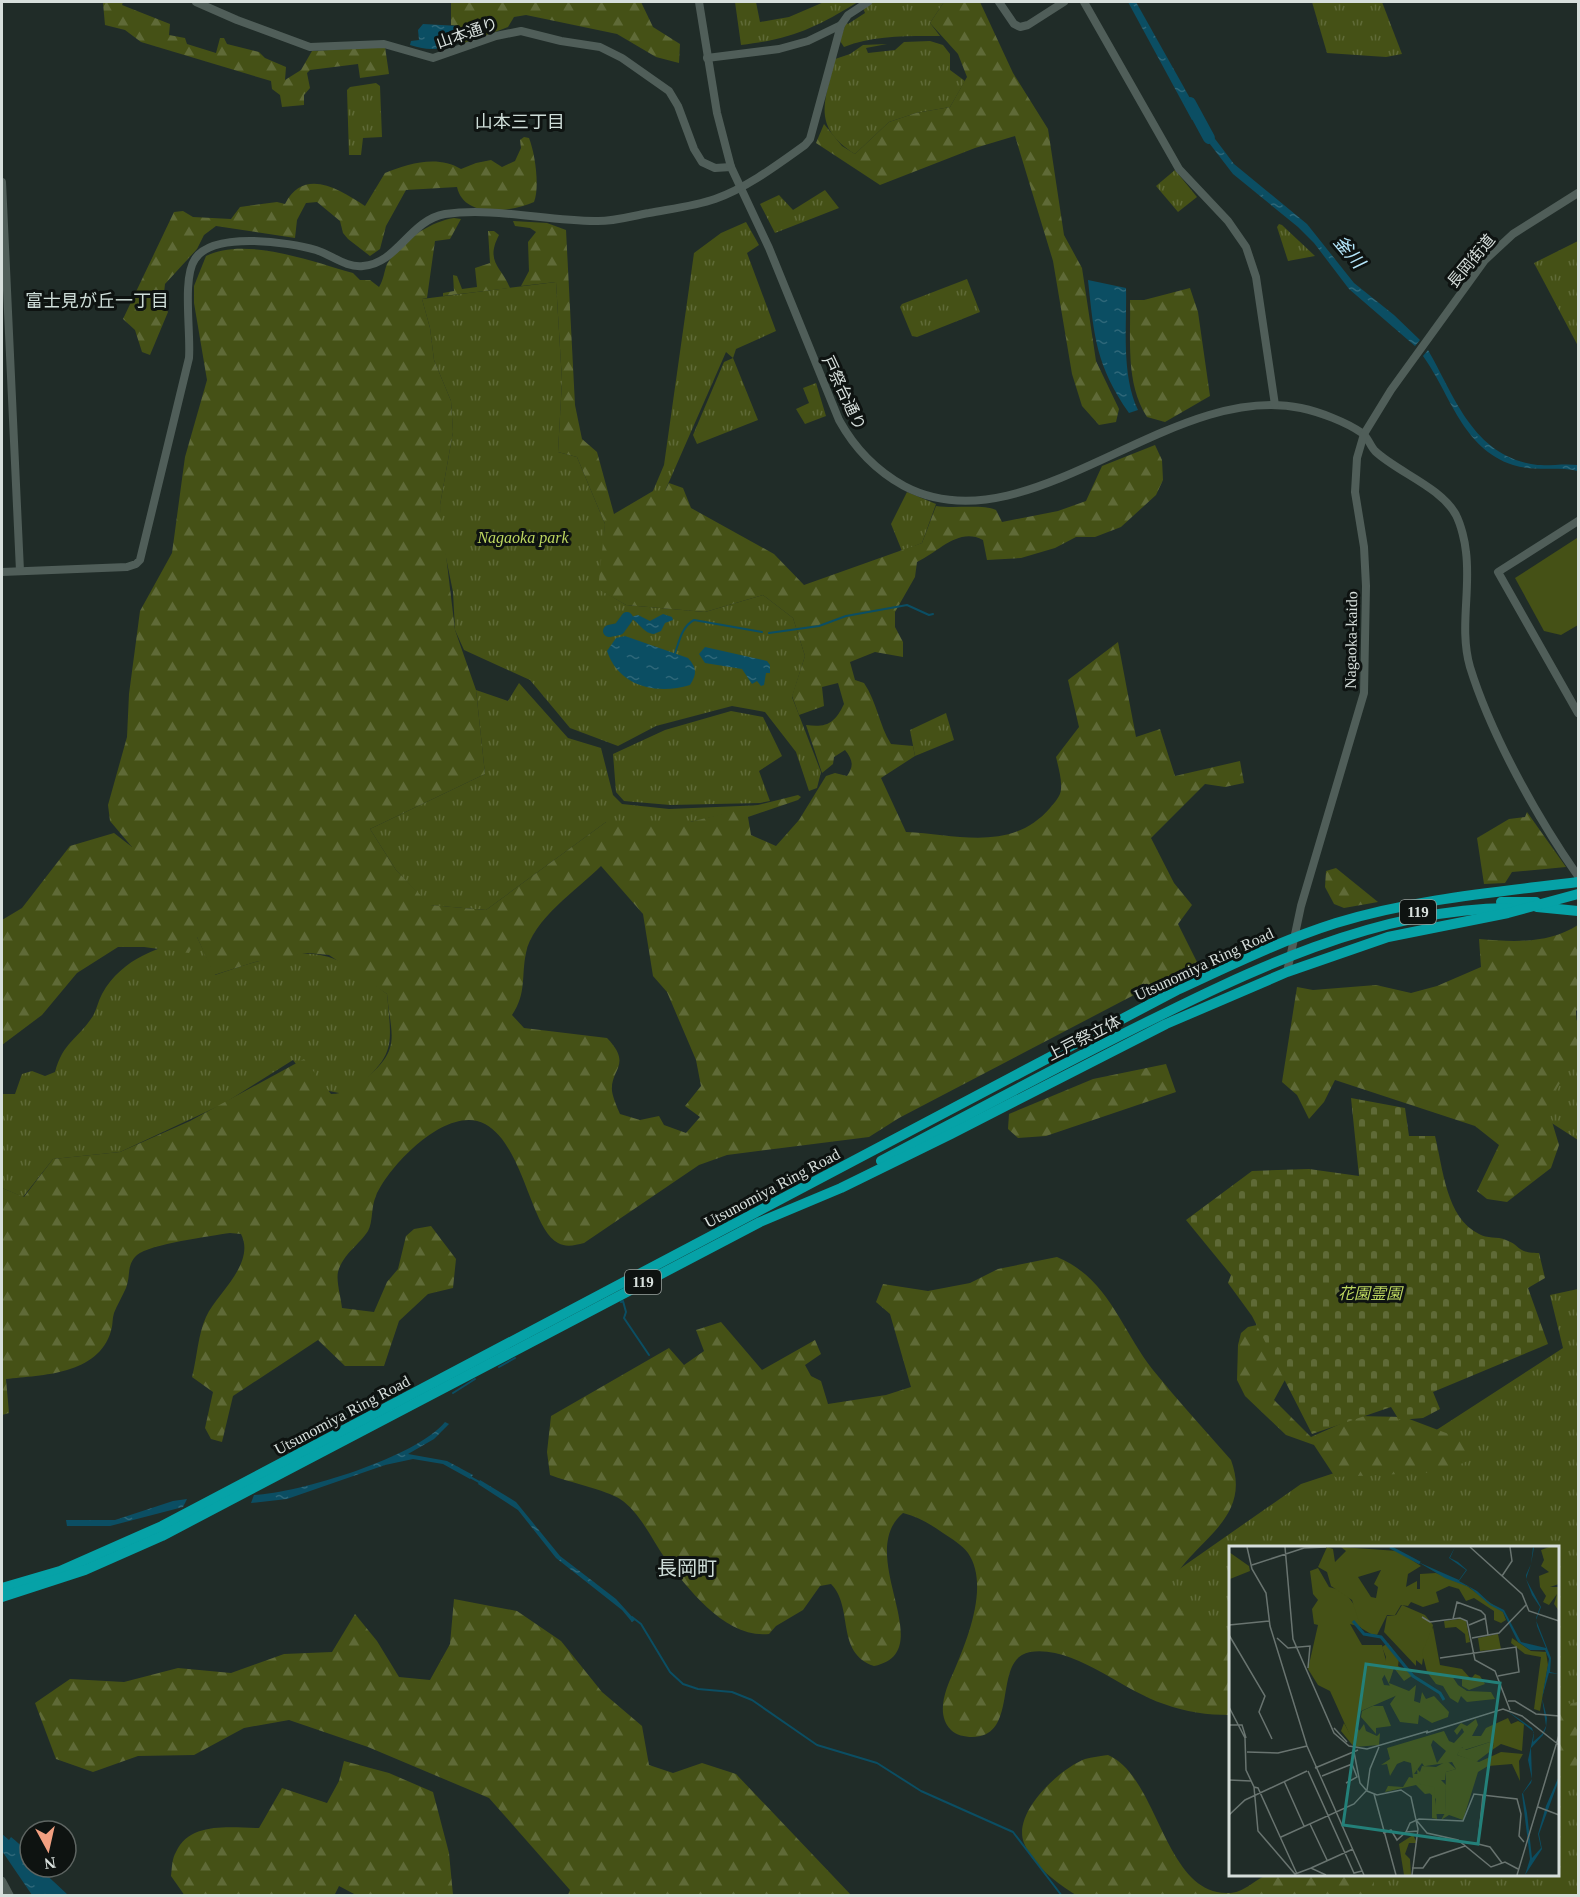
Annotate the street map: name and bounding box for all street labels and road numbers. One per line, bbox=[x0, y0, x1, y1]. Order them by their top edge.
street label: 山本通り bbox=[434, 15, 500, 51]
street label: 長岡街道 bbox=[1444, 231, 1498, 291]
street label: 戸祭台通り bbox=[819, 353, 870, 433]
street label: Nagaoka-kaido bbox=[1342, 591, 1361, 689]
road number: 119 bbox=[1400, 900, 1436, 924]
street label: Utsunomiya Ring Road bbox=[1132, 924, 1276, 1005]
street label: 上戸祭立体 bbox=[1044, 1011, 1124, 1064]
street label: Utsunomiya Ring Road bbox=[701, 1145, 843, 1232]
road number: 119 bbox=[625, 1270, 661, 1294]
street label: Utsunomiya Ring Road bbox=[271, 1372, 413, 1459]

